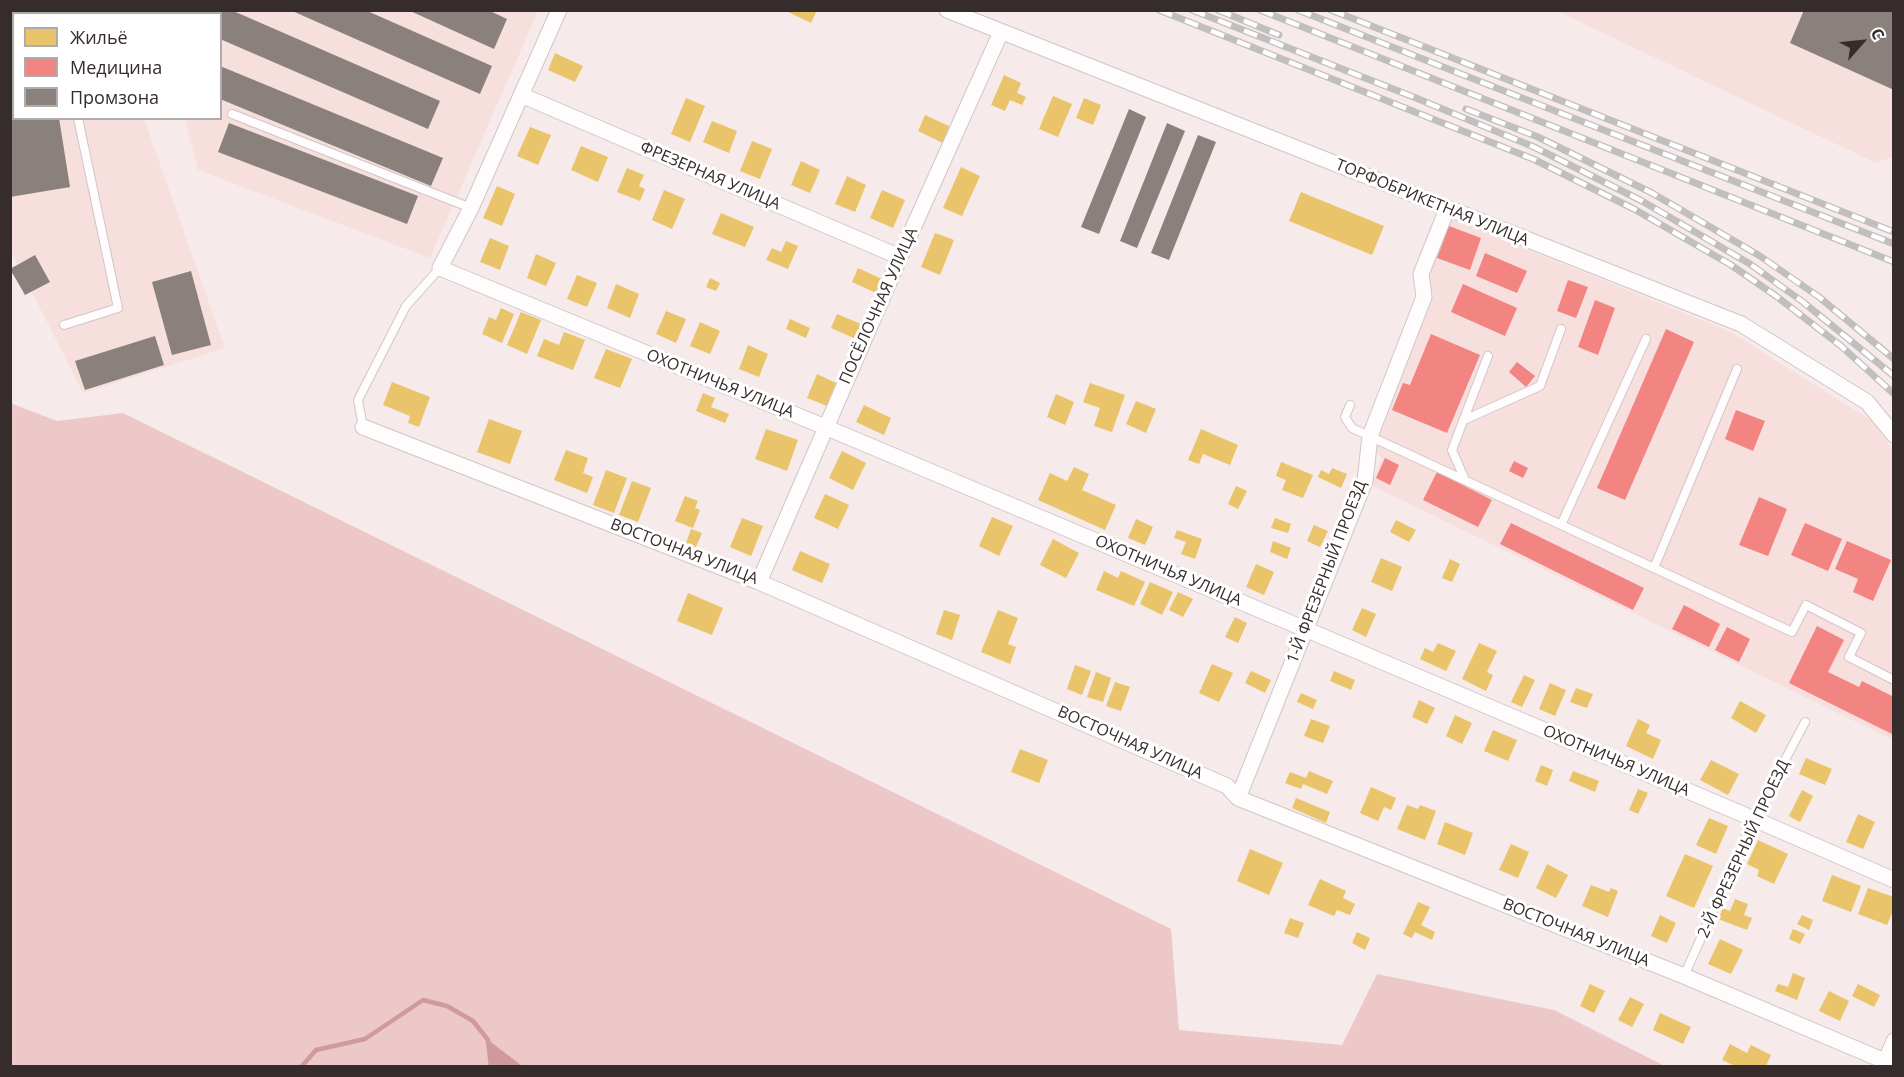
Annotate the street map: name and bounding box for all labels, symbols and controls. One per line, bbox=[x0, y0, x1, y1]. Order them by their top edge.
legend bbox=[12, 12, 222, 120]
north arrow bbox=[1832, 12, 1892, 72]
text: С bbox=[1866, 24, 1890, 43]
text: Жильё bbox=[70, 25, 128, 49]
text: Медицина bbox=[70, 55, 162, 79]
text: Промзона bbox=[70, 85, 159, 109]
street label: ФРЕЗЕРНАЯ УЛИЦА bbox=[637, 138, 783, 214]
street label: ТОРФОБРИКЕТНАЯ УЛИЦА bbox=[1333, 155, 1531, 251]
street label: ПОСЁЛОЧНАЯ УЛИЦА bbox=[836, 225, 922, 387]
street label: ОХОТНИЧЬЯ УЛИЦА bbox=[643, 346, 797, 422]
street label: 1-Й ФРЕЗЕРНЫЙ ПРОЕЗД bbox=[1283, 478, 1371, 666]
street label: ВОСТОЧНАЯ УЛИЦА bbox=[607, 515, 761, 589]
street label: ОХОТНИЧЬЯ УЛИЦА bbox=[1092, 531, 1244, 611]
street label: ВОСТОЧНАЯ УЛИЦА bbox=[1055, 702, 1205, 784]
street label: ОХОТНИЧЬЯ УЛИЦА bbox=[1540, 721, 1692, 801]
street label: 2-Й ФРЕЗЕРНЫЙ ПРОЕЗД bbox=[1694, 757, 1794, 941]
street label: ВОСТОЧНАЯ УЛИЦА bbox=[1500, 895, 1652, 971]

